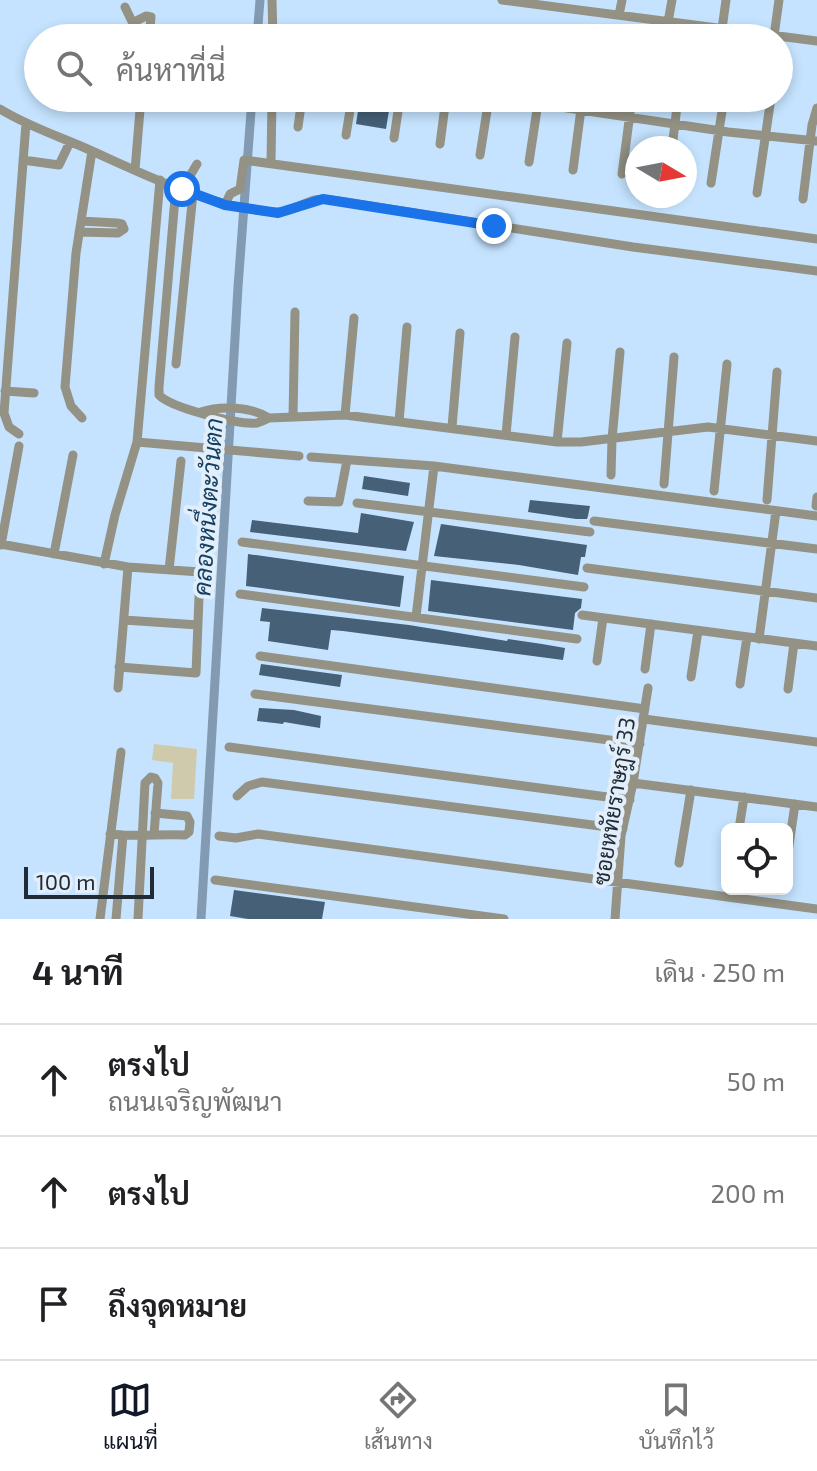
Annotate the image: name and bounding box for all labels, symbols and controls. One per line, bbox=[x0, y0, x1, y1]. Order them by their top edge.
search box bbox=[24, 24, 793, 112]
icon: search bbox=[52, 46, 96, 90]
text: ค้นหาที่นี่ bbox=[116, 51, 226, 87]
north arrow bbox=[625, 136, 697, 208]
route start bbox=[164, 171, 200, 207]
route end bbox=[476, 208, 512, 244]
water label: คลองหนึ่งตะวันตก bbox=[181, 417, 228, 597]
street label: ซอยหทัยราษฎร์ 33 bbox=[587, 715, 643, 888]
map controls bbox=[721, 823, 793, 895]
button: locate bbox=[721, 823, 793, 895]
scale bar bbox=[24, 863, 154, 899]
text: 100 m bbox=[36, 868, 95, 894]
text: 4 นาที bbox=[32, 951, 124, 992]
text: เดิน · 250 m bbox=[654, 956, 785, 987]
text: ตรงไป bbox=[108, 1046, 190, 1082]
icon: ahead bbox=[32, 1058, 76, 1102]
text: 50 m bbox=[727, 1065, 785, 1096]
text: ถนนเจริญพัฒนา bbox=[108, 1085, 282, 1116]
icon: ahead bbox=[32, 1170, 76, 1214]
text: ตรงไป bbox=[108, 1175, 190, 1211]
text: 200 m bbox=[710, 1177, 785, 1208]
icon: arrive bbox=[32, 1282, 76, 1326]
text: ถึงจุดหมาย bbox=[108, 1287, 247, 1323]
tab: แผนที่ bbox=[103, 1378, 158, 1454]
tab: เส้นทาง bbox=[364, 1378, 433, 1454]
tab: บันทึกไว้ bbox=[639, 1378, 714, 1454]

